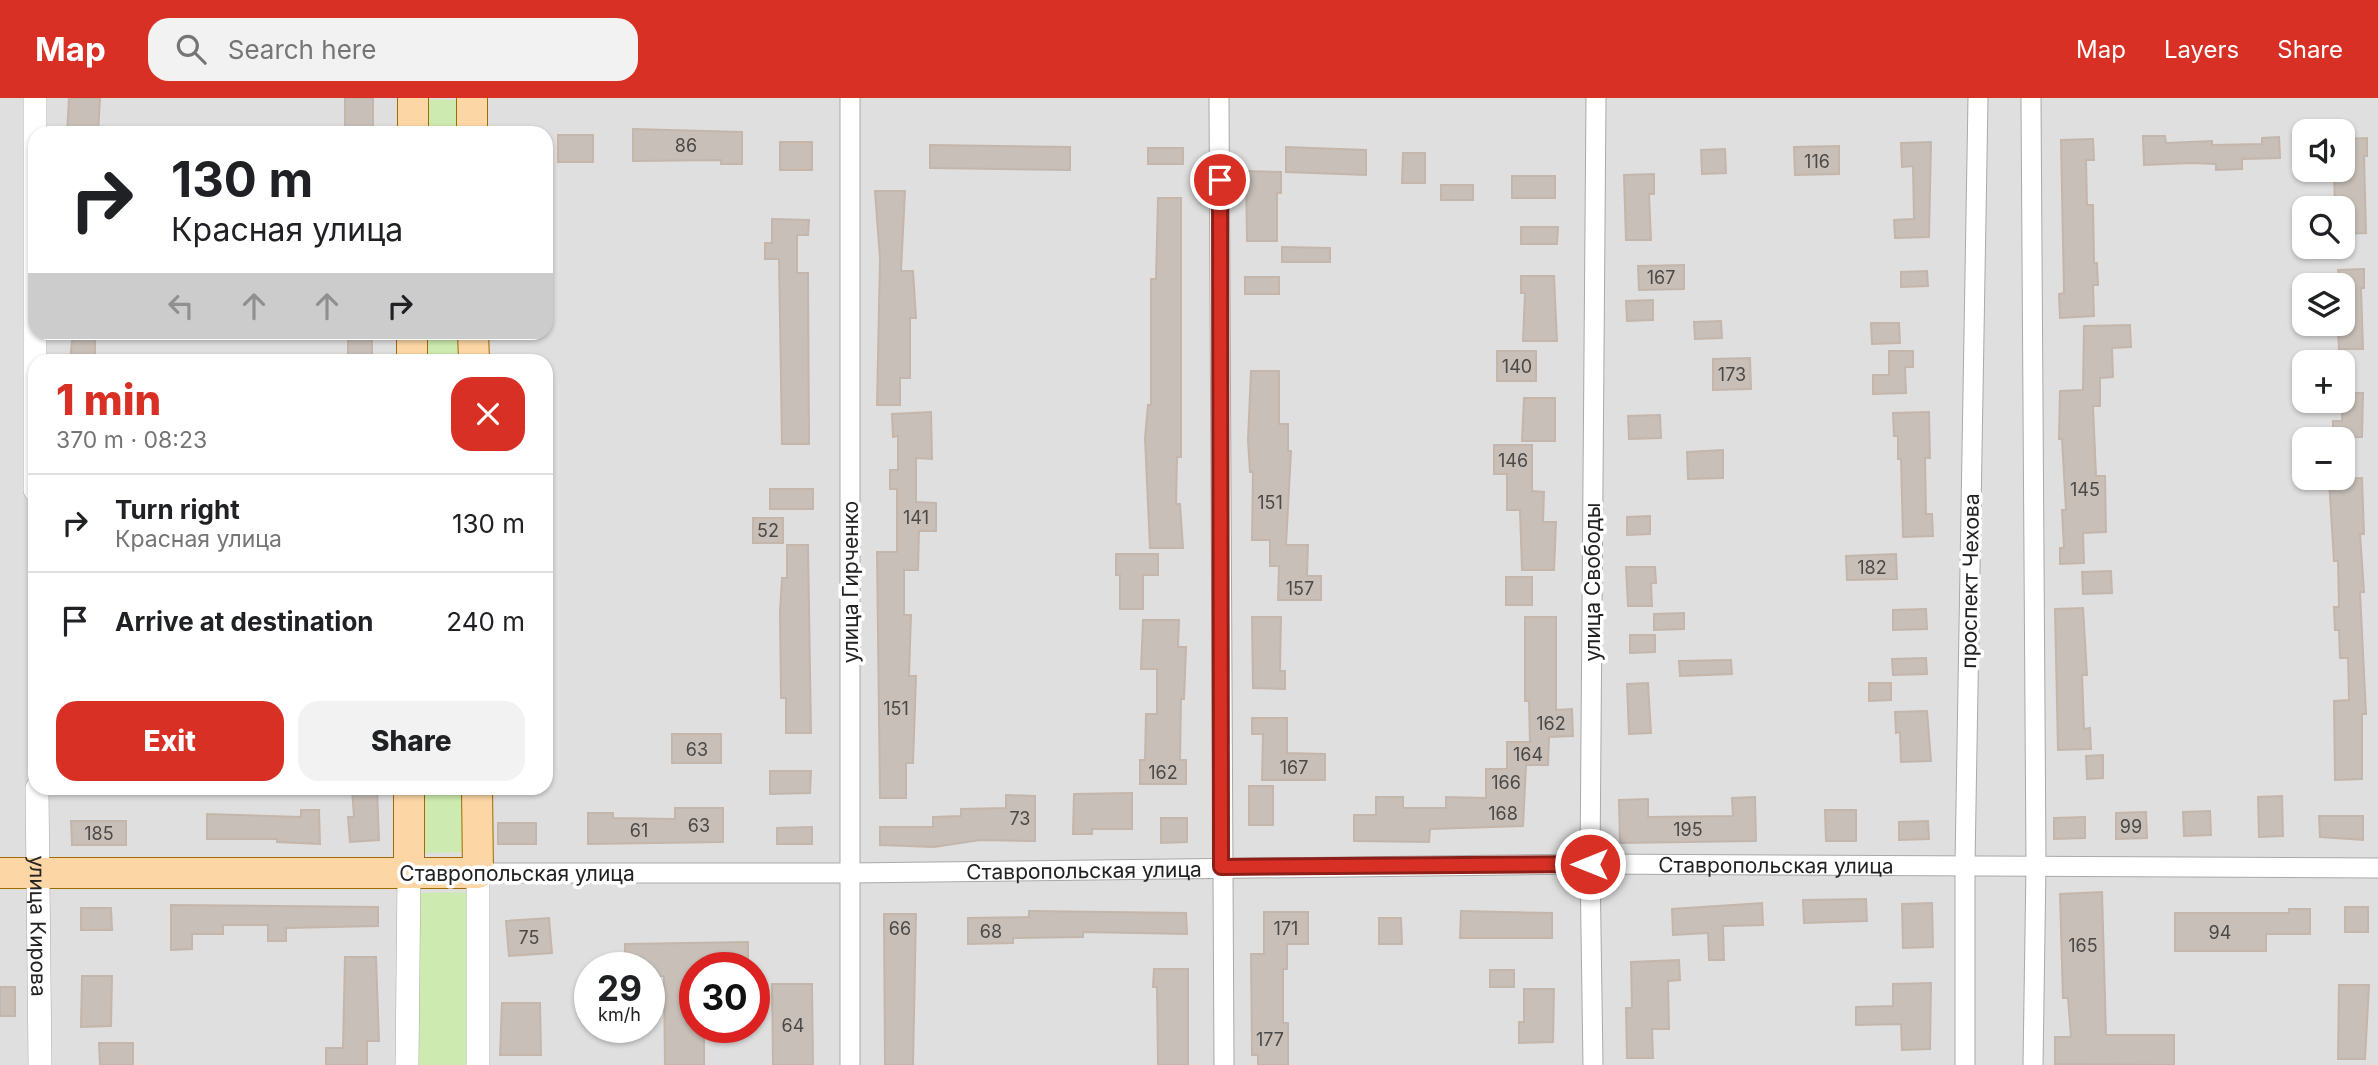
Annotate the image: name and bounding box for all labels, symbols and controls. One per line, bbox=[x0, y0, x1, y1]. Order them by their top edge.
search box bbox=[148, 18, 638, 81]
text: Map bbox=[35, 29, 106, 69]
icon: search bbox=[172, 30, 210, 68]
text: Search here bbox=[228, 34, 376, 65]
text: Map bbox=[2076, 35, 2126, 64]
text: Layers bbox=[2164, 35, 2239, 64]
text: Share bbox=[2277, 35, 2343, 64]
map controls bbox=[2292, 119, 2355, 490]
button: sound bbox=[2292, 119, 2355, 182]
house number: 86 bbox=[675, 135, 697, 156]
text: 130 m bbox=[171, 150, 313, 209]
pin bbox=[1190, 150, 1250, 210]
house number: 116 bbox=[1804, 151, 1830, 172]
icon: right bbox=[56, 154, 147, 245]
icon: arrive bbox=[1201, 161, 1239, 199]
button: search bbox=[2292, 196, 2355, 259]
text: Красная улица bbox=[171, 210, 403, 249]
house number: 167 bbox=[1647, 267, 1675, 288]
button: layers bbox=[2292, 273, 2355, 336]
icon: left bbox=[162, 287, 200, 325]
icon: ahead bbox=[235, 287, 273, 325]
icon: ahead bbox=[308, 287, 346, 325]
icon: right bbox=[381, 287, 419, 325]
button: + bbox=[2292, 350, 2355, 413]
house number: 140 bbox=[1502, 356, 1532, 377]
house number: 173 bbox=[1718, 364, 1746, 385]
text: 1 min bbox=[56, 374, 161, 425]
button: close bbox=[451, 377, 525, 451]
text: 370 m · 08:23 bbox=[56, 426, 207, 454]
button: − bbox=[2292, 427, 2355, 490]
house number: 146 bbox=[1498, 450, 1528, 471]
house number: 145 bbox=[2070, 479, 2100, 500]
house number: 151 bbox=[1257, 492, 1283, 513]
street label: проспект Чехова bbox=[1956, 493, 1984, 669]
text: Turn right bbox=[115, 494, 240, 525]
street label: улица Гирченко bbox=[838, 501, 863, 663]
street label: улица Свободы bbox=[1580, 502, 1605, 662]
icon: right bbox=[56, 504, 94, 542]
house number: 141 bbox=[903, 507, 929, 528]
text: 130 m bbox=[452, 508, 525, 539]
house number: 52 bbox=[757, 520, 779, 541]
text: Красная улица bbox=[115, 525, 282, 553]
house number: 182 bbox=[1857, 557, 1887, 578]
house number: 157 bbox=[1286, 578, 1314, 599]
icon: arrive bbox=[56, 602, 94, 640]
text: Arrive at destination bbox=[115, 606, 374, 637]
text: 240 m bbox=[446, 606, 525, 637]
house number: 151 bbox=[883, 698, 909, 719]
button: Exit bbox=[56, 701, 284, 781]
button: Share bbox=[298, 701, 525, 781]
house number: 162 bbox=[1536, 713, 1566, 734]
house number: 63 bbox=[686, 739, 708, 760]
house number: 164 bbox=[1513, 744, 1543, 765]
house number: 167 bbox=[1280, 757, 1308, 778]
house number: 162 bbox=[1148, 762, 1178, 783]
house number: 166 bbox=[1491, 772, 1521, 793]
house number: 168 bbox=[1488, 803, 1518, 824]
house number: 73 bbox=[1009, 808, 1031, 829]
house number: 63 bbox=[688, 815, 710, 836]
house number: 99 bbox=[2120, 816, 2142, 837]
house number: 195 bbox=[1673, 819, 1703, 840]
house number: 61 bbox=[630, 820, 648, 841]
house number: 185 bbox=[84, 823, 114, 844]
position arrow bbox=[1553, 827, 1627, 901]
street label: Ставропольская улица bbox=[1658, 852, 1894, 878]
street label: улица Кирова bbox=[25, 855, 52, 997]
street label: Ставропольская улица bbox=[966, 856, 1202, 884]
street label: Ставропольская улица bbox=[399, 861, 635, 886]
house number: 66 bbox=[889, 918, 911, 939]
house number: 171 bbox=[1274, 918, 1298, 939]
house number: 68 bbox=[980, 921, 1002, 942]
house number: 94 bbox=[2209, 922, 2231, 943]
house number: 75 bbox=[519, 927, 539, 948]
house number: 165 bbox=[2068, 935, 2098, 956]
speed limit sign: 30 bbox=[679, 952, 770, 1043]
text: 29 bbox=[597, 967, 642, 1009]
text: km/h bbox=[598, 1004, 641, 1025]
house number: 64 bbox=[782, 1015, 804, 1036]
house number: 177 bbox=[1256, 1029, 1284, 1050]

